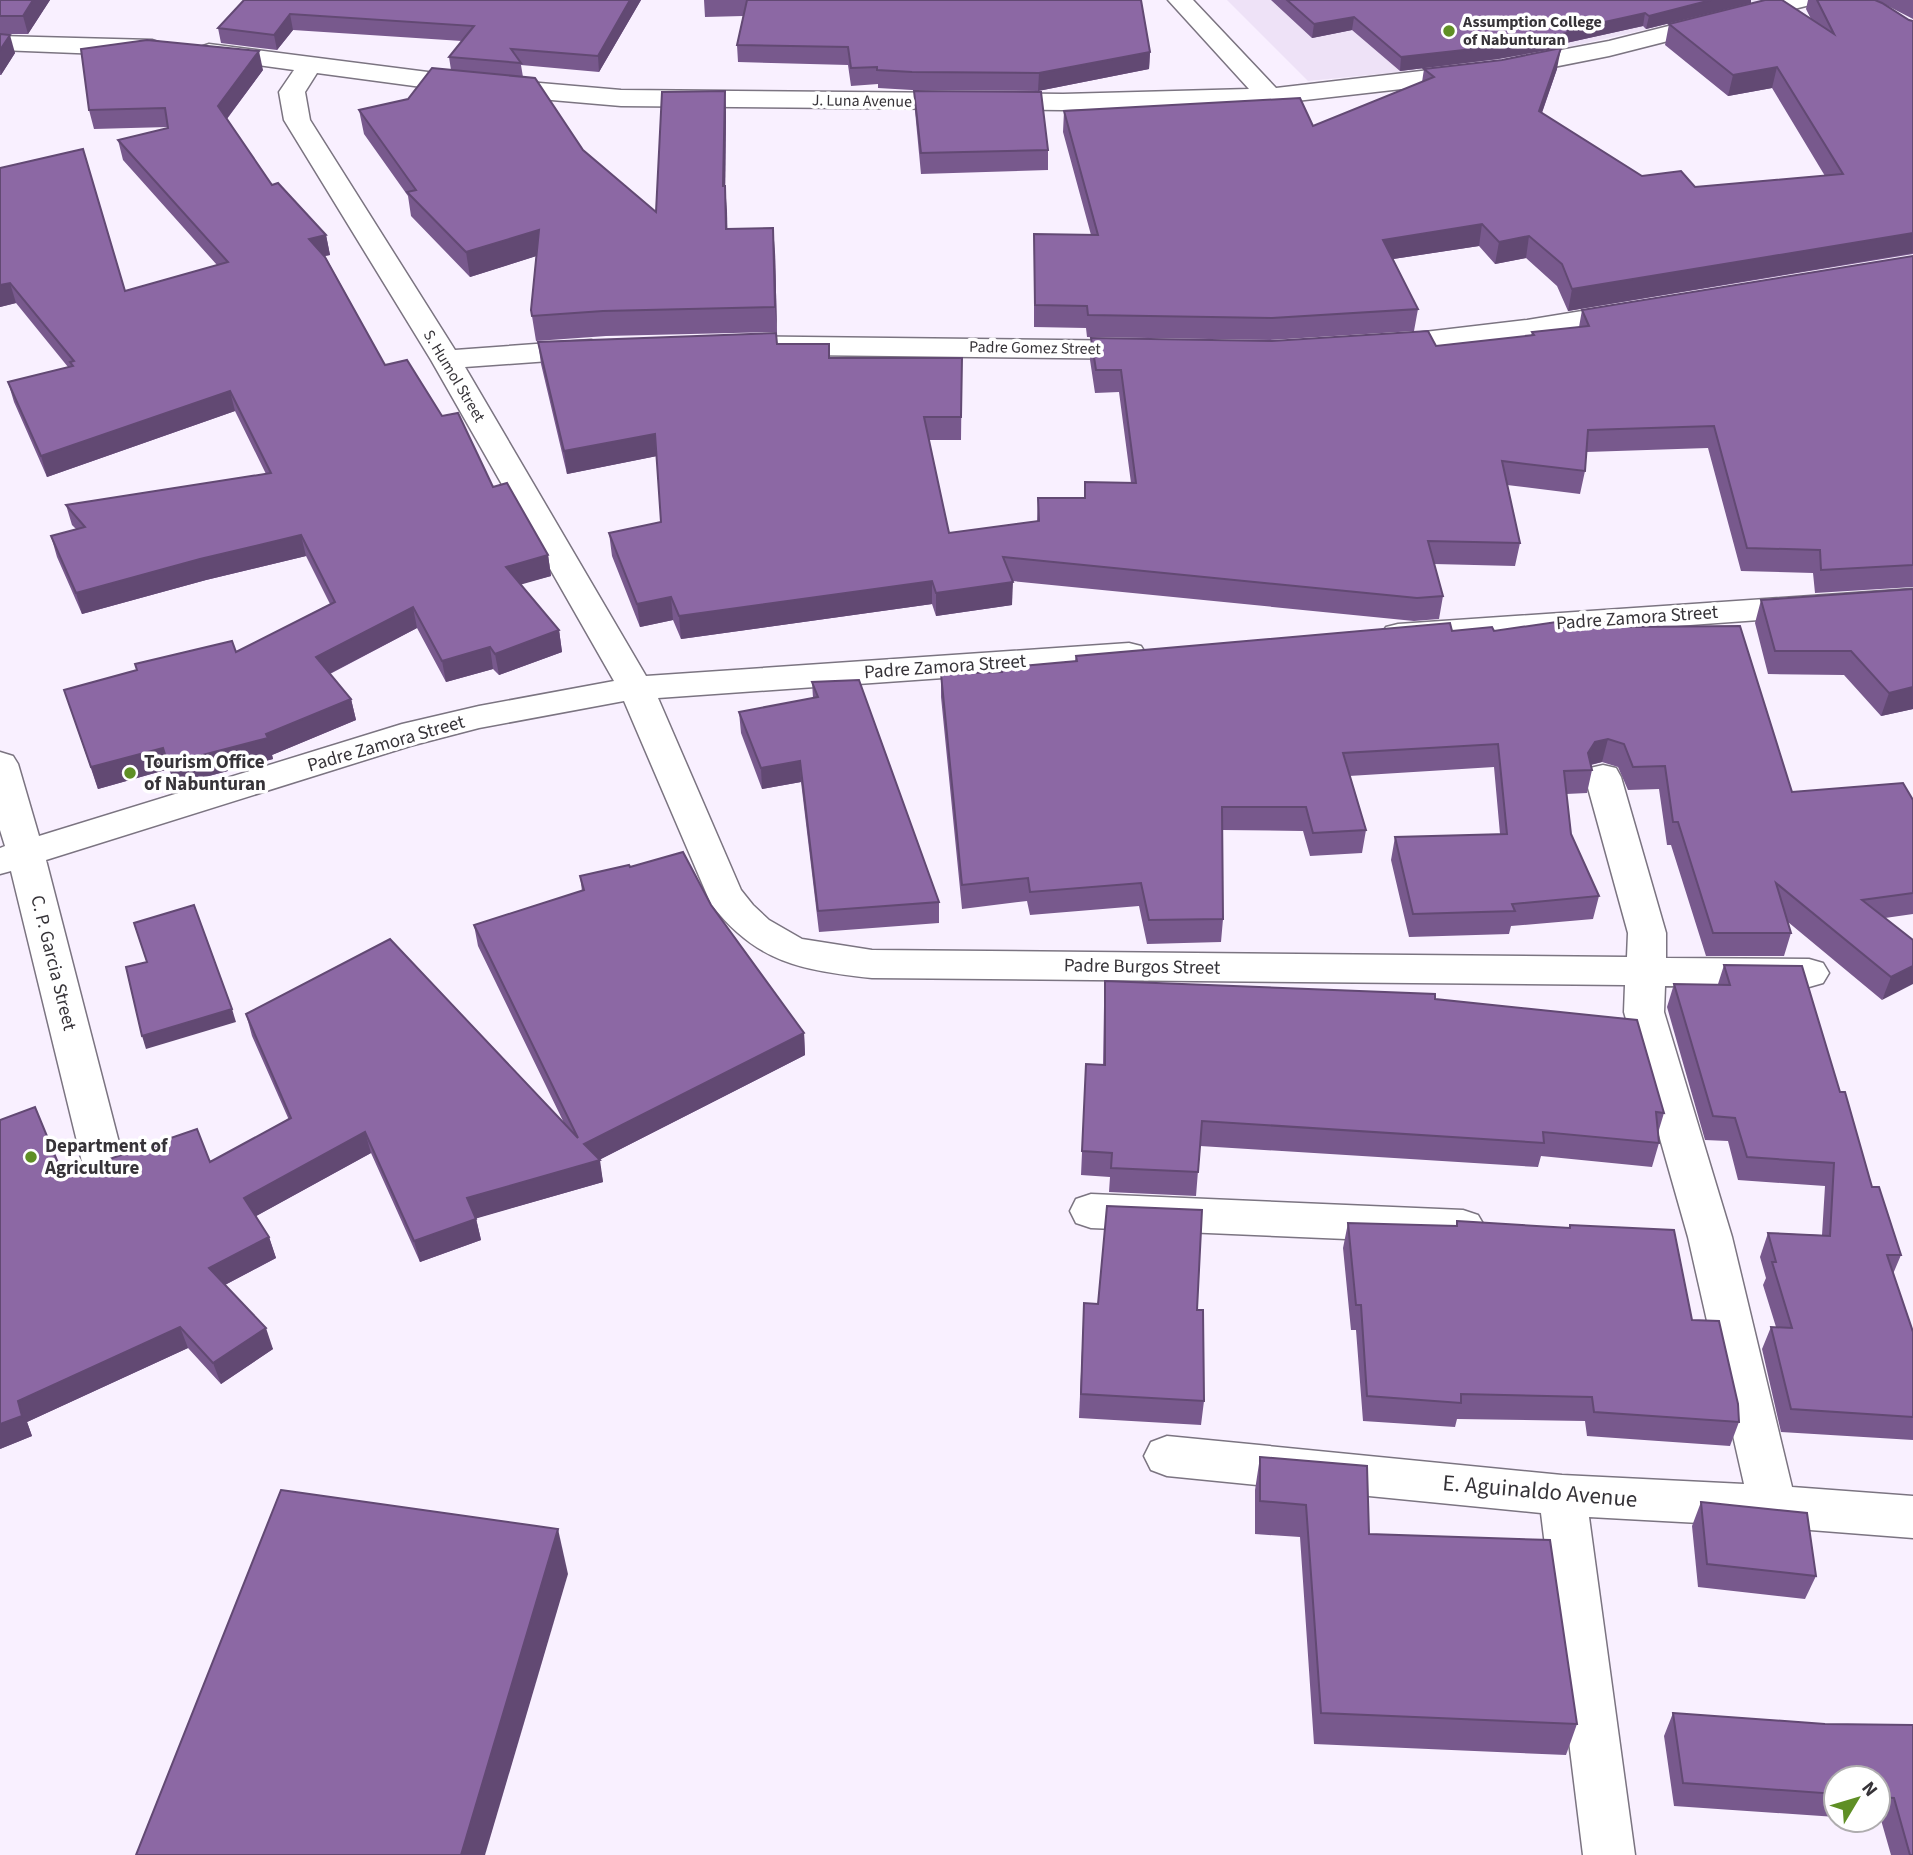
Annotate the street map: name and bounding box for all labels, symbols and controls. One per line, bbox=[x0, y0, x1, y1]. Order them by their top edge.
place label: Assumption College of Nabunturan bbox=[1462, 11, 1602, 51]
marker: Assumption College of Nabunturan bbox=[1441, 23, 1457, 39]
street label: J. Luna Avenue bbox=[812, 89, 912, 113]
street label: S. Humol Street bbox=[418, 326, 491, 427]
street label: Padre Gomez Street bbox=[969, 336, 1102, 360]
street label: Padre Zamora Street bbox=[1555, 599, 1720, 637]
street label: Padre Zamora Street bbox=[863, 648, 1028, 686]
street label: Padre Zamora Street bbox=[304, 708, 468, 779]
place label: Tourism Office of Nabunturan bbox=[144, 749, 266, 798]
marker: Tourism Office of Nabunturan bbox=[122, 765, 138, 781]
street label: C. P. Garcia Street bbox=[23, 893, 83, 1034]
street label: Padre Burgos Street bbox=[1064, 952, 1221, 982]
place label: Department of Agriculture bbox=[44, 1133, 169, 1182]
marker: Department of Agriculture bbox=[23, 1149, 39, 1165]
street label: E. Aguinaldo Avenue bbox=[1441, 1466, 1639, 1516]
north arrow bbox=[1822, 1764, 1892, 1834]
text: N bbox=[1855, 1776, 1884, 1803]

